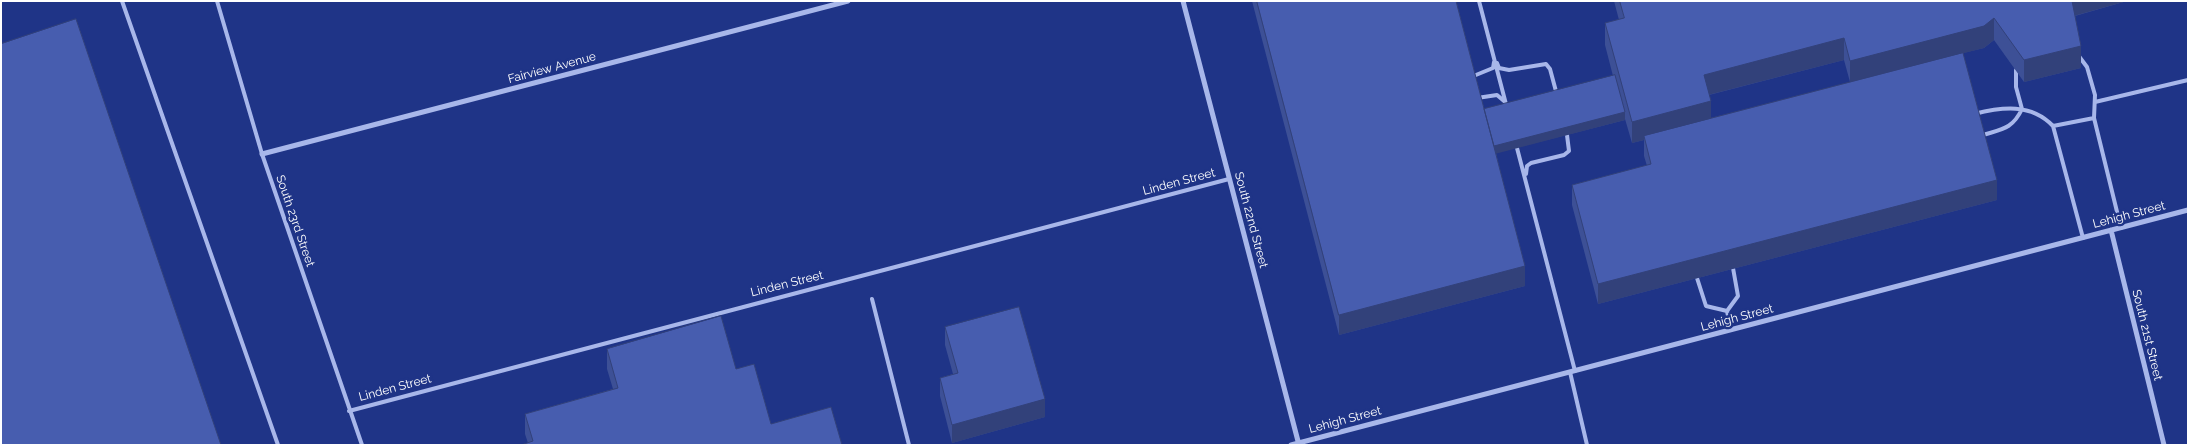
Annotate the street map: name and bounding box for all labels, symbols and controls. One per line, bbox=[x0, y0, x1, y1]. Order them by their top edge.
street label: Fairview Avenue bbox=[506, 49, 598, 87]
street label: Linden Street bbox=[1141, 165, 1217, 199]
street label: South 22nd Street bbox=[1231, 170, 1271, 270]
street label: South 23rd Street bbox=[273, 173, 317, 269]
street label: Lehigh Street bbox=[2091, 198, 2167, 232]
street label: Linden Street bbox=[749, 268, 825, 300]
street label: South 21st Street bbox=[2129, 288, 2165, 382]
street label: Lehigh Street bbox=[1699, 301, 1775, 335]
street label: Linden Street bbox=[357, 371, 433, 405]
street label: Lehigh Street bbox=[1307, 403, 1383, 437]

